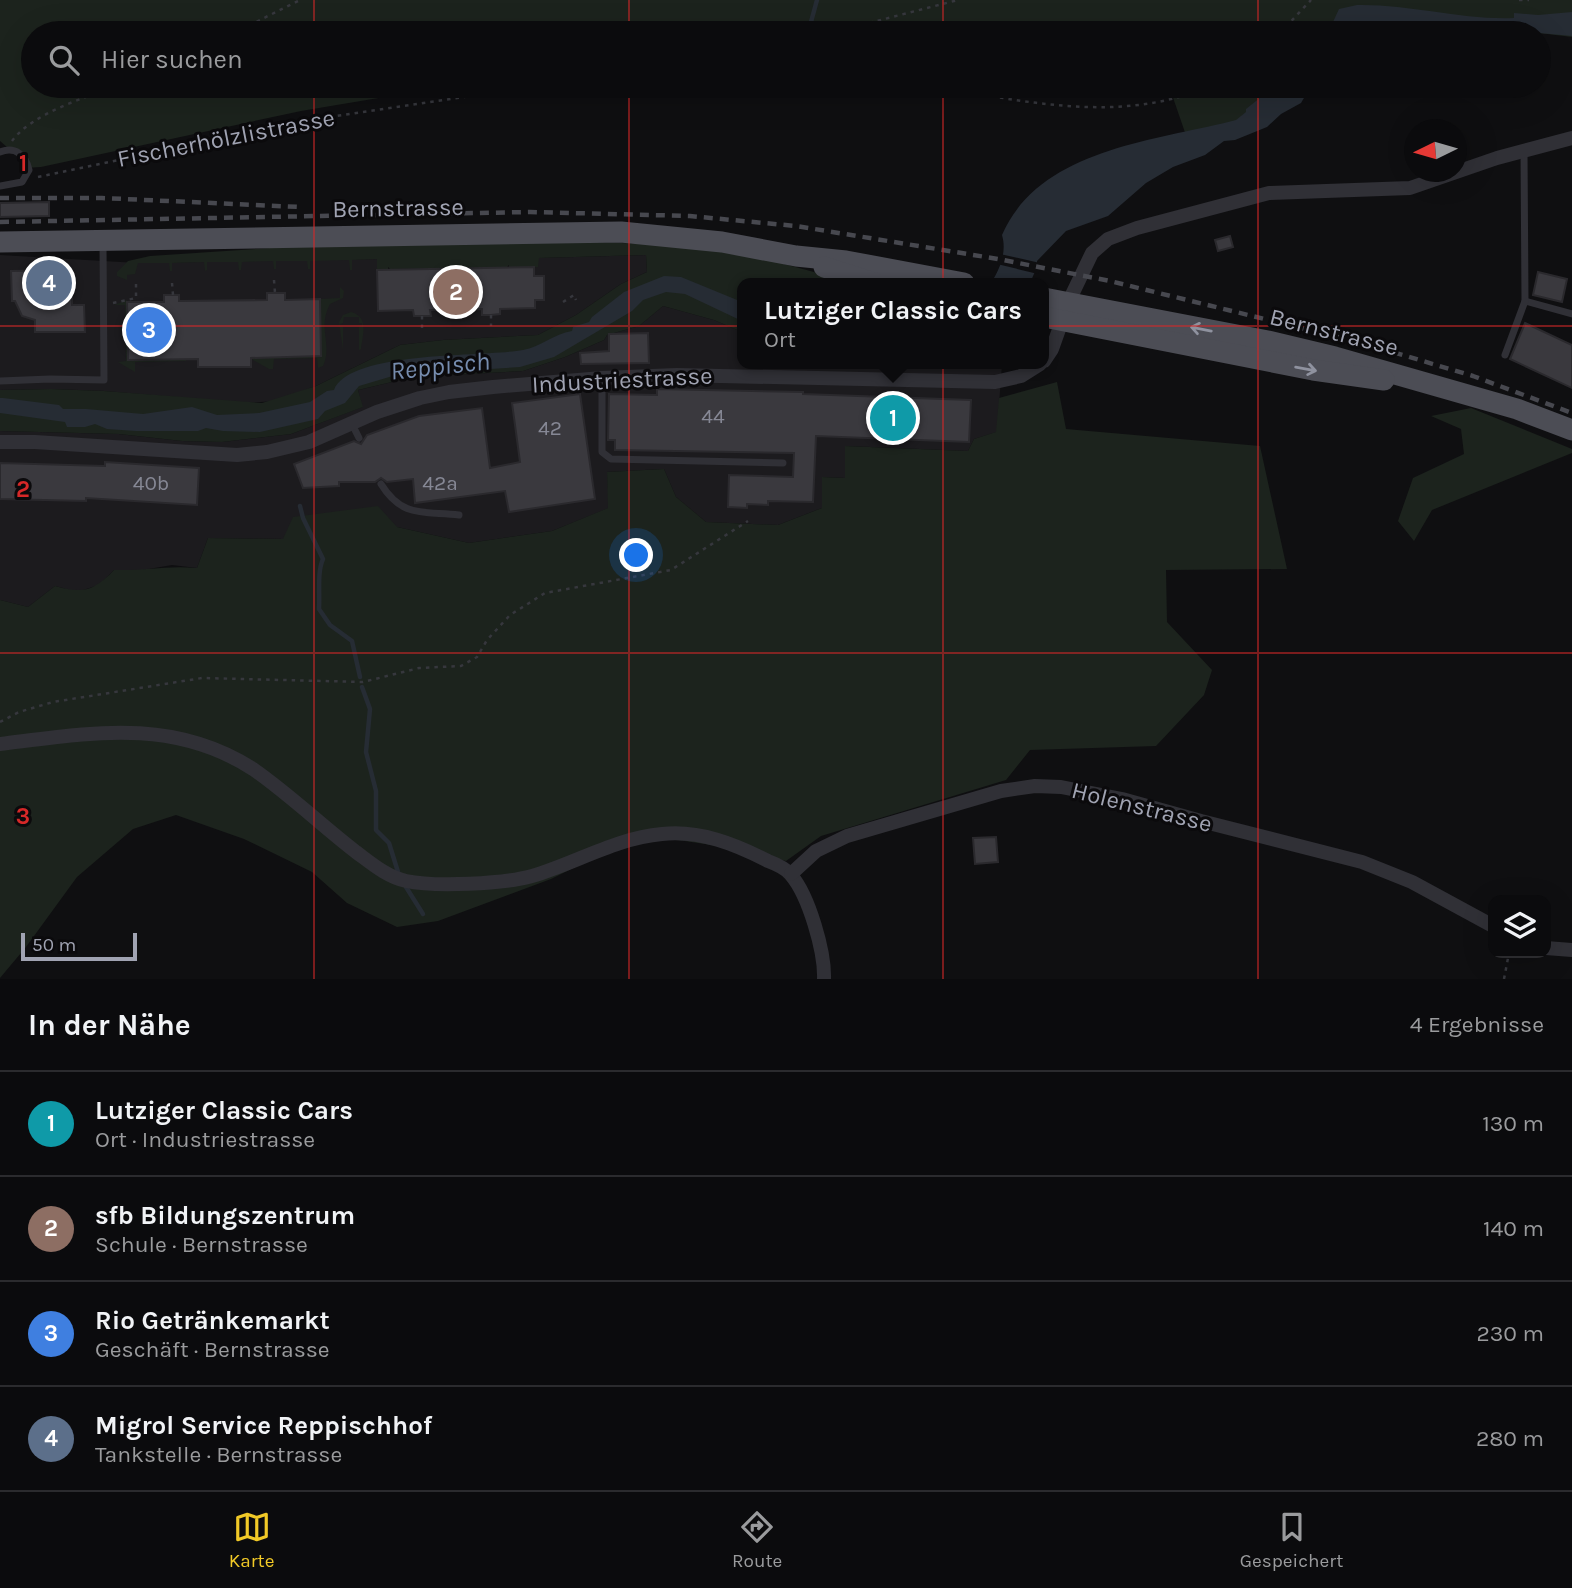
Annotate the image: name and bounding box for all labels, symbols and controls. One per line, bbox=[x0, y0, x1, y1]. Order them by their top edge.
search box bbox=[21, 21, 1551, 98]
icon: search bbox=[45, 41, 83, 79]
text: Hier suchen bbox=[101, 44, 243, 75]
street label: Fischerhölzlistrasse bbox=[115, 103, 337, 173]
north arrow bbox=[1404, 119, 1467, 182]
text: 1 bbox=[19, 150, 27, 177]
street label: Bernstrasse bbox=[332, 193, 464, 223]
pin: 4 bbox=[26, 257, 72, 309]
pin: 2 bbox=[433, 266, 479, 318]
popup bbox=[737, 278, 1049, 369]
text: Lutziger Classic Cars bbox=[764, 295, 1022, 326]
street label: Bernstrasse bbox=[1267, 303, 1401, 361]
pin: 3 bbox=[126, 304, 172, 356]
one-way arrow bbox=[1190, 321, 1213, 335]
text: Ort bbox=[764, 326, 796, 353]
water label: Reppisch bbox=[389, 345, 491, 387]
street label: Industriestrasse bbox=[531, 361, 713, 399]
one-way arrow bbox=[1294, 363, 1317, 376]
pin: 1 bbox=[870, 392, 916, 444]
house number: 44 bbox=[701, 404, 725, 428]
house number: 42 bbox=[538, 416, 562, 440]
house number: 40b bbox=[133, 471, 169, 495]
house number: 42a bbox=[422, 471, 458, 495]
text: 2 bbox=[16, 476, 30, 503]
your location bbox=[619, 538, 653, 572]
street label: Holenstrasse bbox=[1069, 776, 1215, 838]
text: 3 bbox=[16, 803, 30, 830]
map controls bbox=[1488, 895, 1551, 958]
button: layers bbox=[1488, 895, 1551, 958]
scale bar bbox=[21, 930, 136, 962]
text: 50 m bbox=[32, 934, 76, 956]
text: In der Nähe bbox=[28, 1007, 191, 1043]
text: 4 Ergebnisse bbox=[1410, 1011, 1544, 1038]
text: Lutziger Classic Cars bbox=[95, 1095, 353, 1126]
text: 1 bbox=[47, 1110, 55, 1137]
text: 130 m bbox=[1482, 1110, 1544, 1137]
text: Ort · Industriestrasse bbox=[95, 1126, 315, 1153]
text: sfb Bildungszentrum bbox=[95, 1200, 355, 1231]
text: 2 bbox=[44, 1215, 58, 1242]
text: 140 m bbox=[1483, 1215, 1544, 1242]
text: Schule · Bernstrasse bbox=[95, 1231, 308, 1258]
text: Rio Getränkemarkt bbox=[95, 1305, 330, 1336]
text: 3 bbox=[44, 1320, 58, 1347]
text: 230 m bbox=[1476, 1320, 1544, 1347]
text: Geschäft · Bernstrasse bbox=[95, 1336, 330, 1363]
text: Migrol Service Reppischhof bbox=[95, 1410, 432, 1441]
text: 4 bbox=[44, 1425, 58, 1452]
text: 280 m bbox=[1476, 1425, 1544, 1452]
text: Tankstelle · Bernstrasse bbox=[95, 1441, 342, 1468]
tab: Karte bbox=[229, 1508, 274, 1572]
tab: Route bbox=[732, 1508, 782, 1572]
tab: Gespeichert bbox=[1240, 1508, 1343, 1572]

